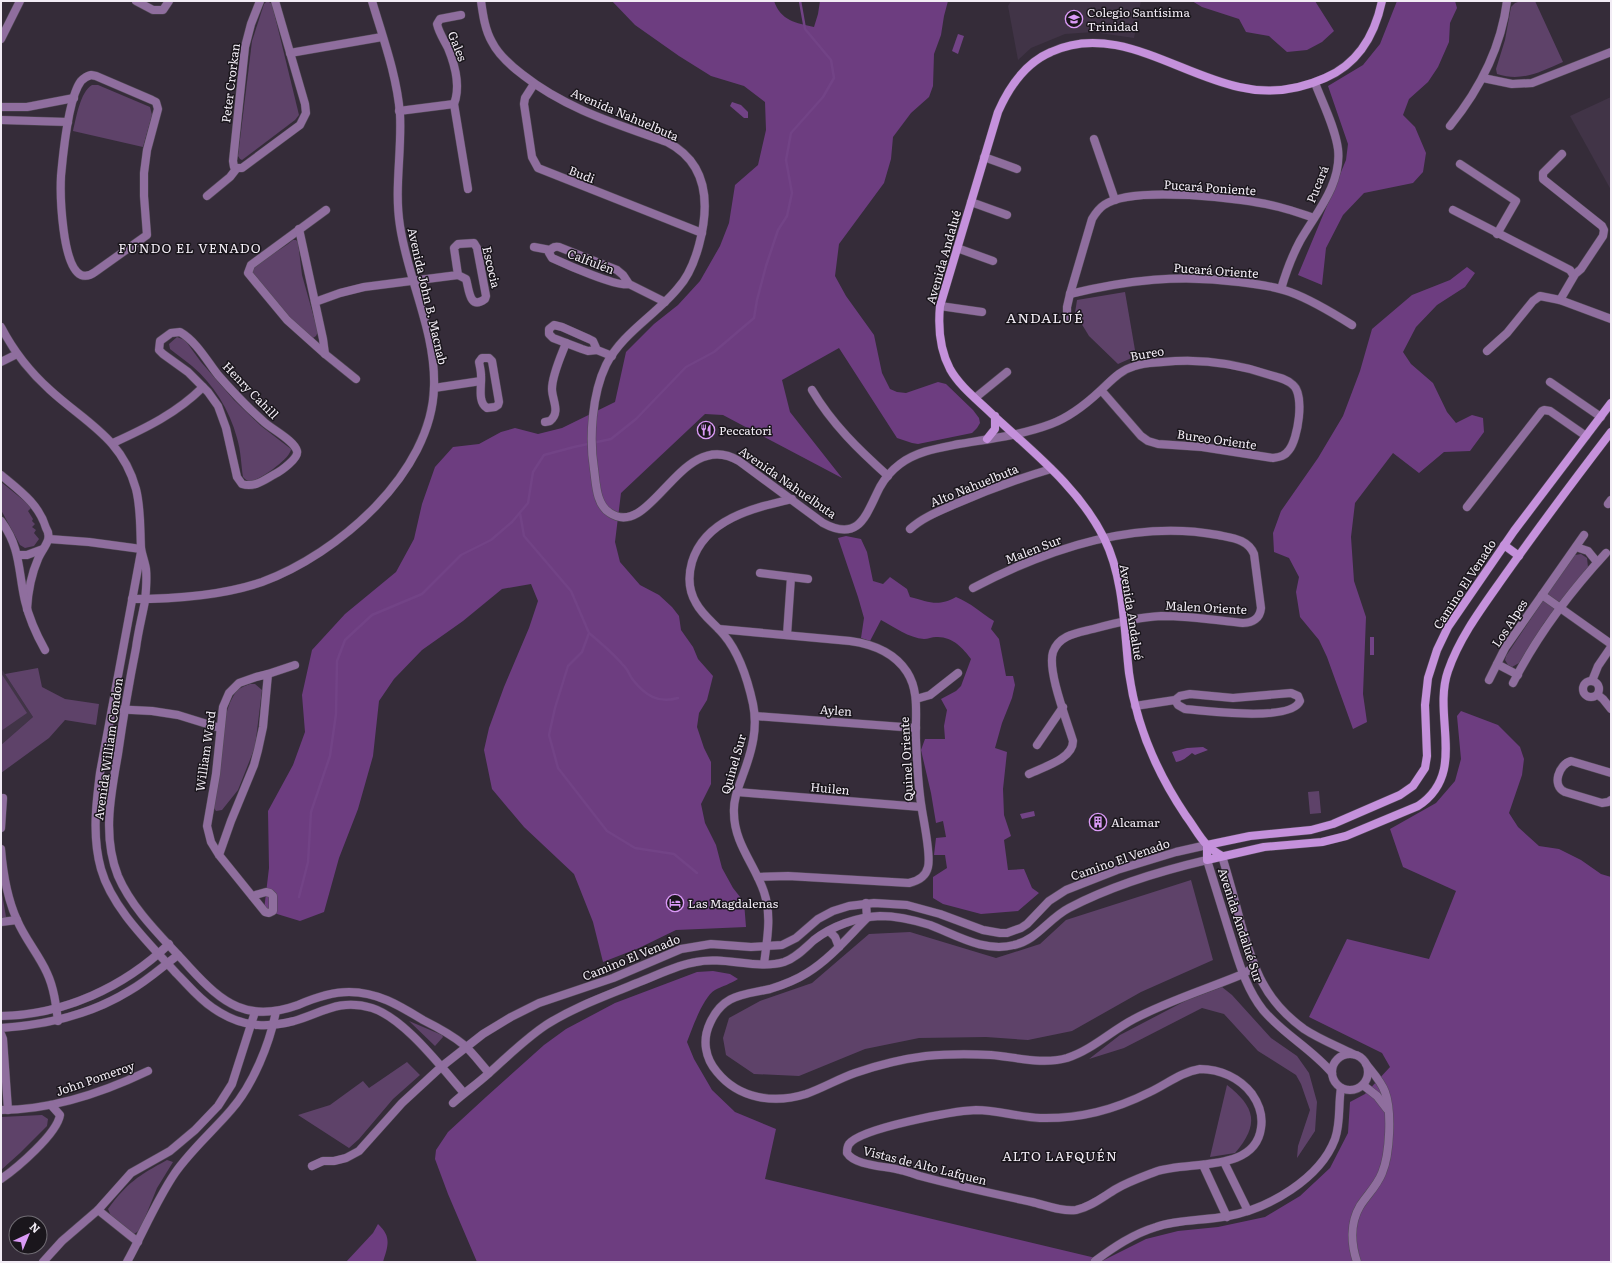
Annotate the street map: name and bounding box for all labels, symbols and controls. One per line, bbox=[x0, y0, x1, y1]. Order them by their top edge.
place label: Colegio Santísima Trinidad bbox=[1087, 3, 1190, 35]
school or university icon: Colegio Santísima Trinidad bbox=[1064, 9, 1084, 29]
street label: Gales bbox=[444, 28, 472, 64]
street label: Peter Crorkan bbox=[216, 42, 244, 124]
street label: Avenida Nahuelbuta bbox=[568, 83, 682, 145]
street label: Budi bbox=[566, 161, 598, 187]
street label: Pucará bbox=[1301, 162, 1333, 206]
street label: Pucará Poniente bbox=[1163, 175, 1257, 199]
street label: Avenida Andalué bbox=[921, 208, 965, 306]
street label: Avenida John B. Macnab bbox=[403, 226, 453, 366]
district label: FUNDO EL VENADO bbox=[118, 238, 262, 257]
street label: Escocia bbox=[478, 244, 506, 290]
street label: Calfulén bbox=[565, 244, 617, 278]
street label: Pucará Oriente bbox=[1173, 258, 1259, 282]
district label: ANDALUÉ bbox=[1006, 307, 1084, 327]
street label: Bureo bbox=[1129, 341, 1165, 365]
street label: Henry Cahill bbox=[219, 357, 283, 423]
restaurant icon: Peccatori bbox=[696, 420, 716, 440]
place label: Peccatori bbox=[719, 421, 772, 439]
street label: Bureo Oriente bbox=[1176, 425, 1258, 453]
street label: Avenida Nahuelbuta bbox=[735, 441, 841, 523]
street label: Alto Nahuelbuta bbox=[927, 459, 1021, 511]
street label: Malen Sur bbox=[1002, 530, 1064, 568]
street label: Camino El Venado bbox=[1428, 536, 1500, 632]
street label: Avenida Andalué bbox=[1116, 563, 1148, 661]
street label: Los Alpes bbox=[1487, 595, 1532, 651]
street label: Malen Oriente bbox=[1165, 596, 1247, 618]
street label: Avenida William Condon bbox=[89, 677, 127, 821]
street label: Aylen bbox=[819, 700, 853, 720]
street label: William Ward bbox=[190, 709, 220, 793]
street label: Quinel Oriente bbox=[895, 716, 917, 802]
street label: Quinel Sur bbox=[716, 732, 750, 796]
street label: Huilen bbox=[810, 777, 850, 799]
building icon: Alcamar bbox=[1088, 812, 1108, 832]
place label: Alcamar bbox=[1111, 813, 1160, 831]
street label: Camino El Venado bbox=[1068, 834, 1172, 884]
street label: Avenida Andalué Sur bbox=[1214, 865, 1268, 985]
hotel icon: Las Magdalenas bbox=[665, 893, 685, 913]
place label: Las Magdalenas bbox=[688, 894, 779, 912]
street label: Camino El Venado bbox=[579, 929, 683, 985]
street label: John Pomeroy bbox=[53, 1056, 137, 1100]
street label: Vistas de Alto Lafquen bbox=[861, 1141, 989, 1189]
district label: ALTO LAFQUÉN bbox=[1002, 1146, 1118, 1165]
north arrow bbox=[8, 1215, 48, 1255]
text: N bbox=[27, 1218, 45, 1236]

